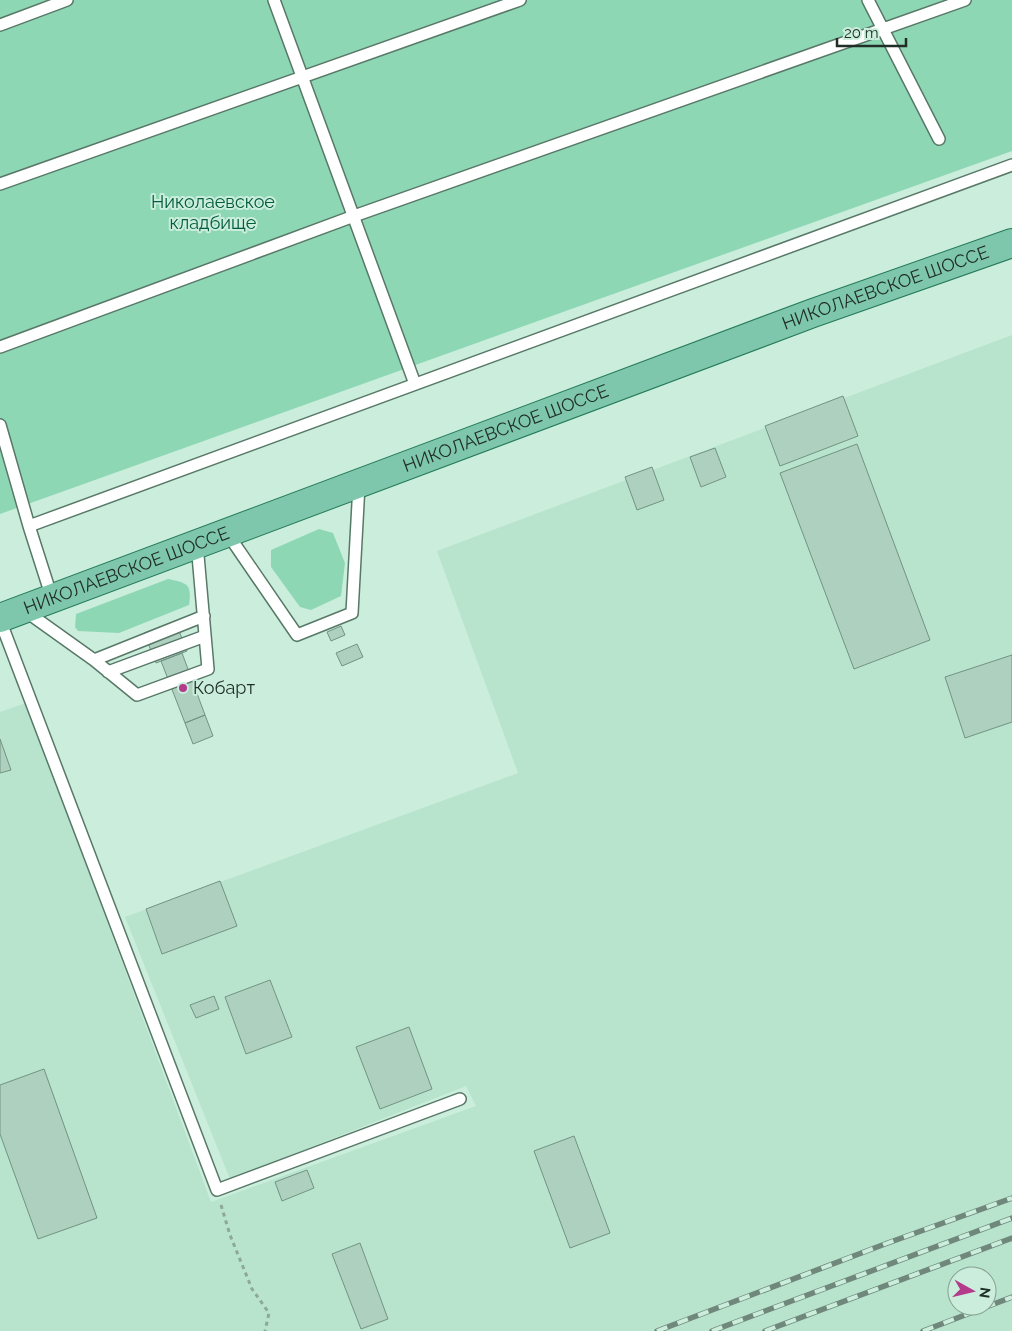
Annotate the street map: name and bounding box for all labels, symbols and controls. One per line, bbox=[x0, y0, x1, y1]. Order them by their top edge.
scale bar bbox=[837, 15, 906, 47]
text: 20 m bbox=[844, 24, 879, 42]
park label: Николаевское кладбище bbox=[151, 191, 275, 233]
street label: НИКОЛАЕВСКОЕ ШОССЕ bbox=[779, 241, 991, 334]
street label: НИКОЛАЕВСКОЕ ШОССЕ bbox=[400, 380, 611, 476]
street label: НИКОЛАЕВСКОЕ ШОССЕ bbox=[21, 522, 232, 618]
place label: Кобарт bbox=[193, 677, 255, 698]
marker: Кобарт bbox=[177, 682, 189, 694]
north arrow bbox=[947, 1266, 997, 1316]
text: N bbox=[976, 1286, 994, 1299]

